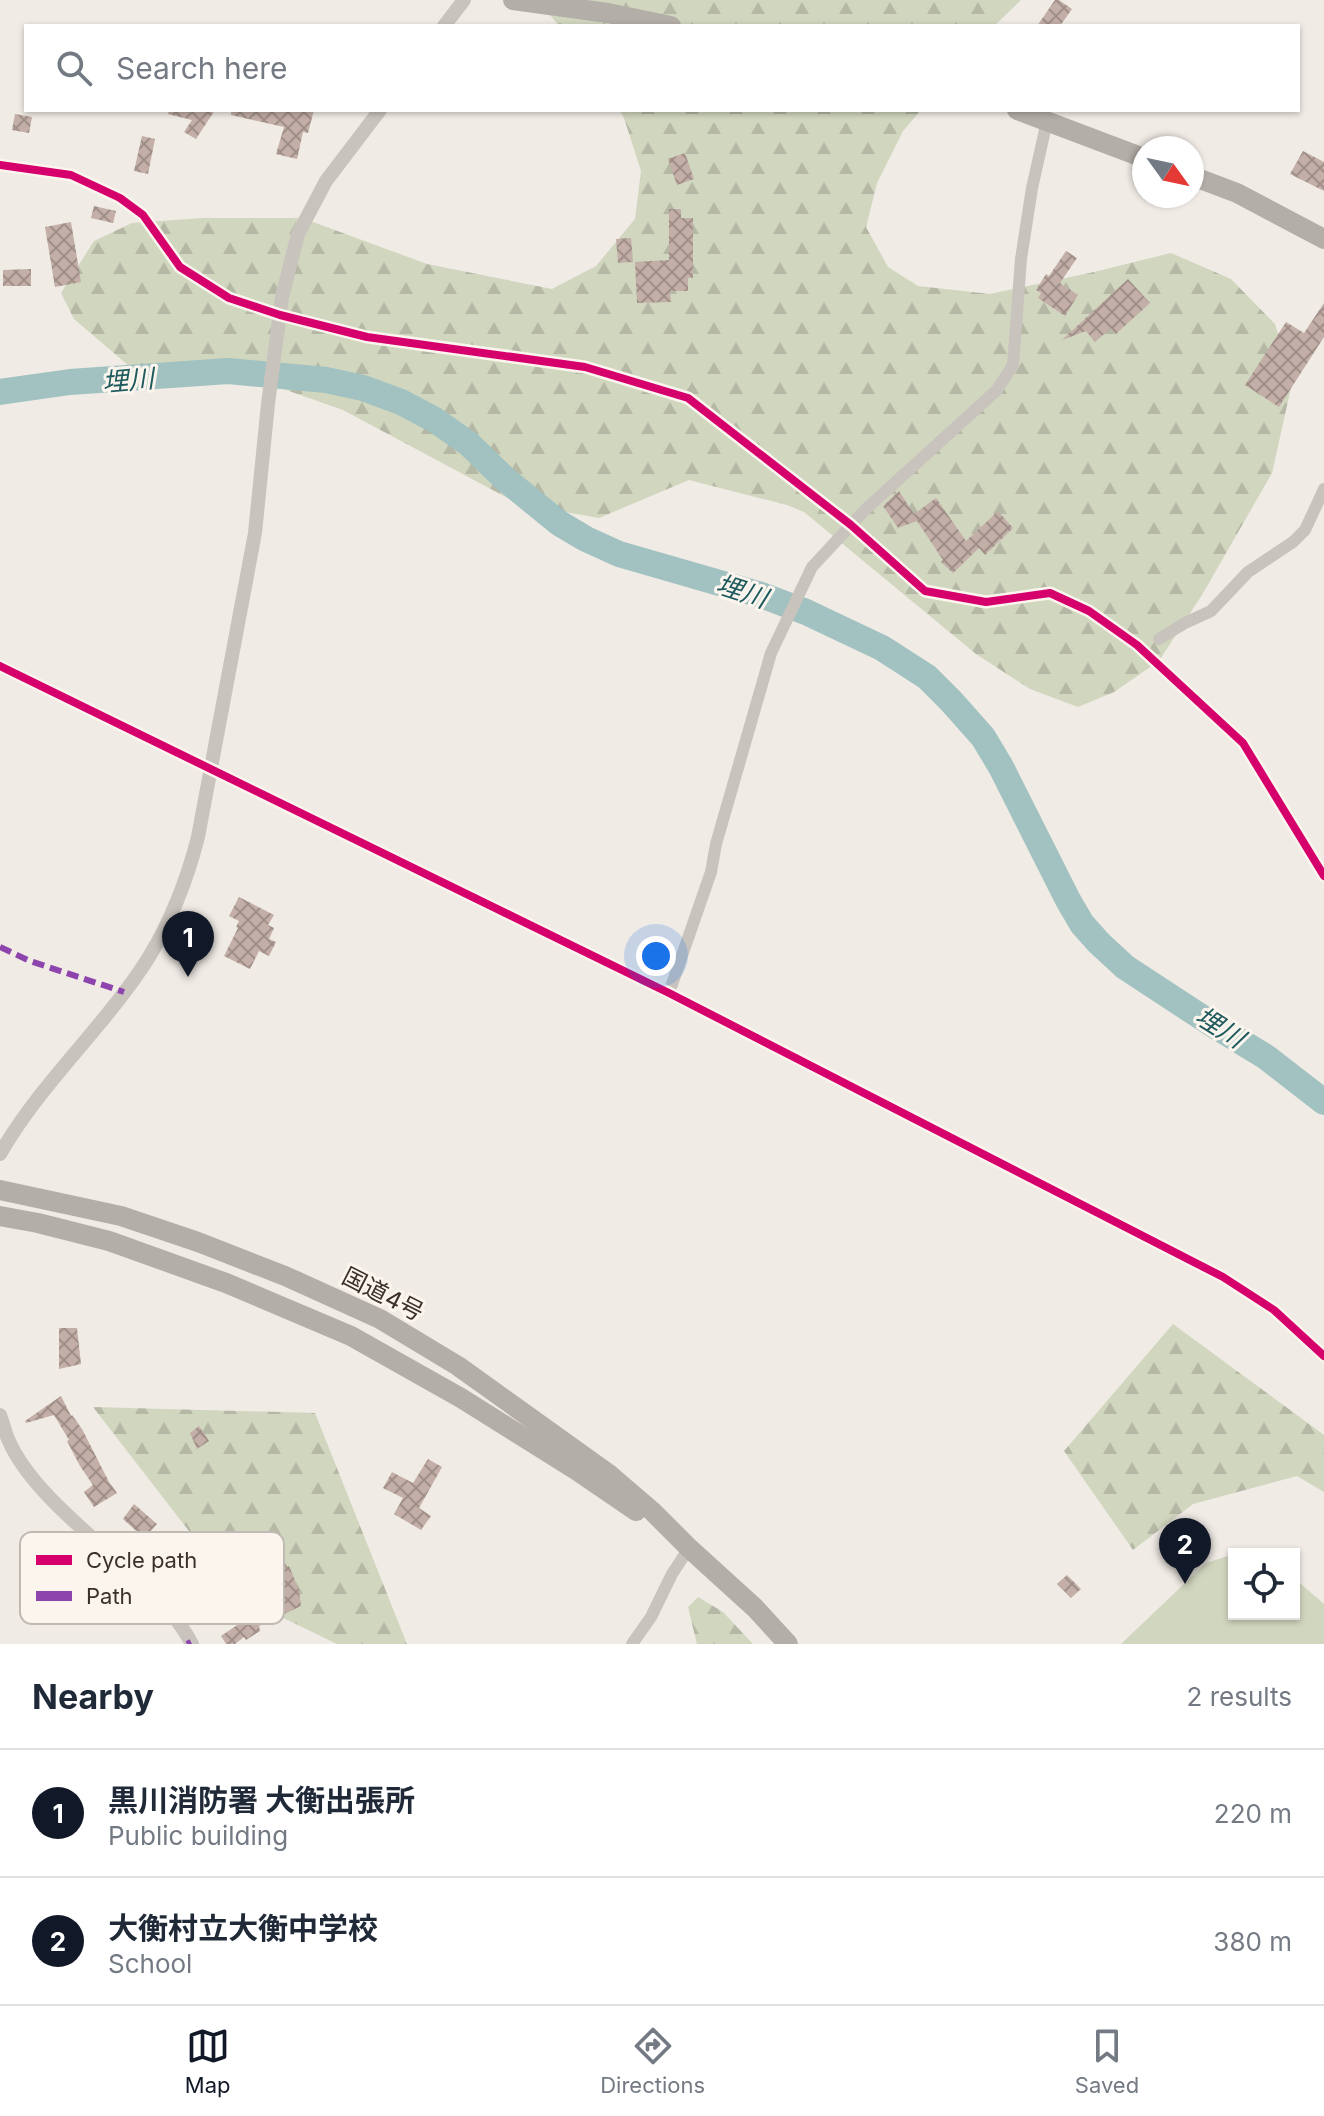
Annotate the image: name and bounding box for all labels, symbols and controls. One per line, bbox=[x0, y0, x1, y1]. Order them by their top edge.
search box bbox=[24, 24, 1300, 112]
icon: search bbox=[52, 46, 96, 90]
text: Search here bbox=[116, 50, 288, 86]
north arrow bbox=[1132, 136, 1204, 208]
water label: 埋川 bbox=[101, 362, 158, 398]
water label: 埋川 bbox=[712, 568, 774, 615]
pin: 1 bbox=[162, 911, 214, 977]
your location bbox=[636, 936, 676, 976]
water label: 埋川 bbox=[1190, 1000, 1253, 1056]
street label: 国道4号 bbox=[337, 1261, 429, 1327]
pin: 2 bbox=[1159, 1518, 1211, 1584]
legend bbox=[20, 1532, 284, 1624]
text: Cycle path bbox=[86, 1547, 197, 1573]
map controls bbox=[1228, 1548, 1300, 1620]
button: locate bbox=[1228, 1548, 1300, 1620]
text: Path bbox=[86, 1583, 133, 1609]
text: Nearby bbox=[32, 1676, 154, 1717]
text: 2 results bbox=[1187, 1681, 1292, 1712]
text: 黒川消防署 大衡出張所 bbox=[108, 1782, 415, 1818]
text: 1 bbox=[52, 1798, 64, 1829]
text: 220 m bbox=[1214, 1798, 1292, 1829]
text: Public building bbox=[108, 1820, 288, 1851]
text: 大衡村立大衡中学校 bbox=[108, 1910, 378, 1946]
text: 2 bbox=[50, 1926, 66, 1957]
text: 380 m bbox=[1213, 1926, 1292, 1957]
text: School bbox=[108, 1948, 192, 1979]
tab: Map bbox=[185, 2024, 231, 2098]
tab: Directions bbox=[600, 2024, 705, 2098]
tab: Saved bbox=[1075, 2024, 1139, 2098]

